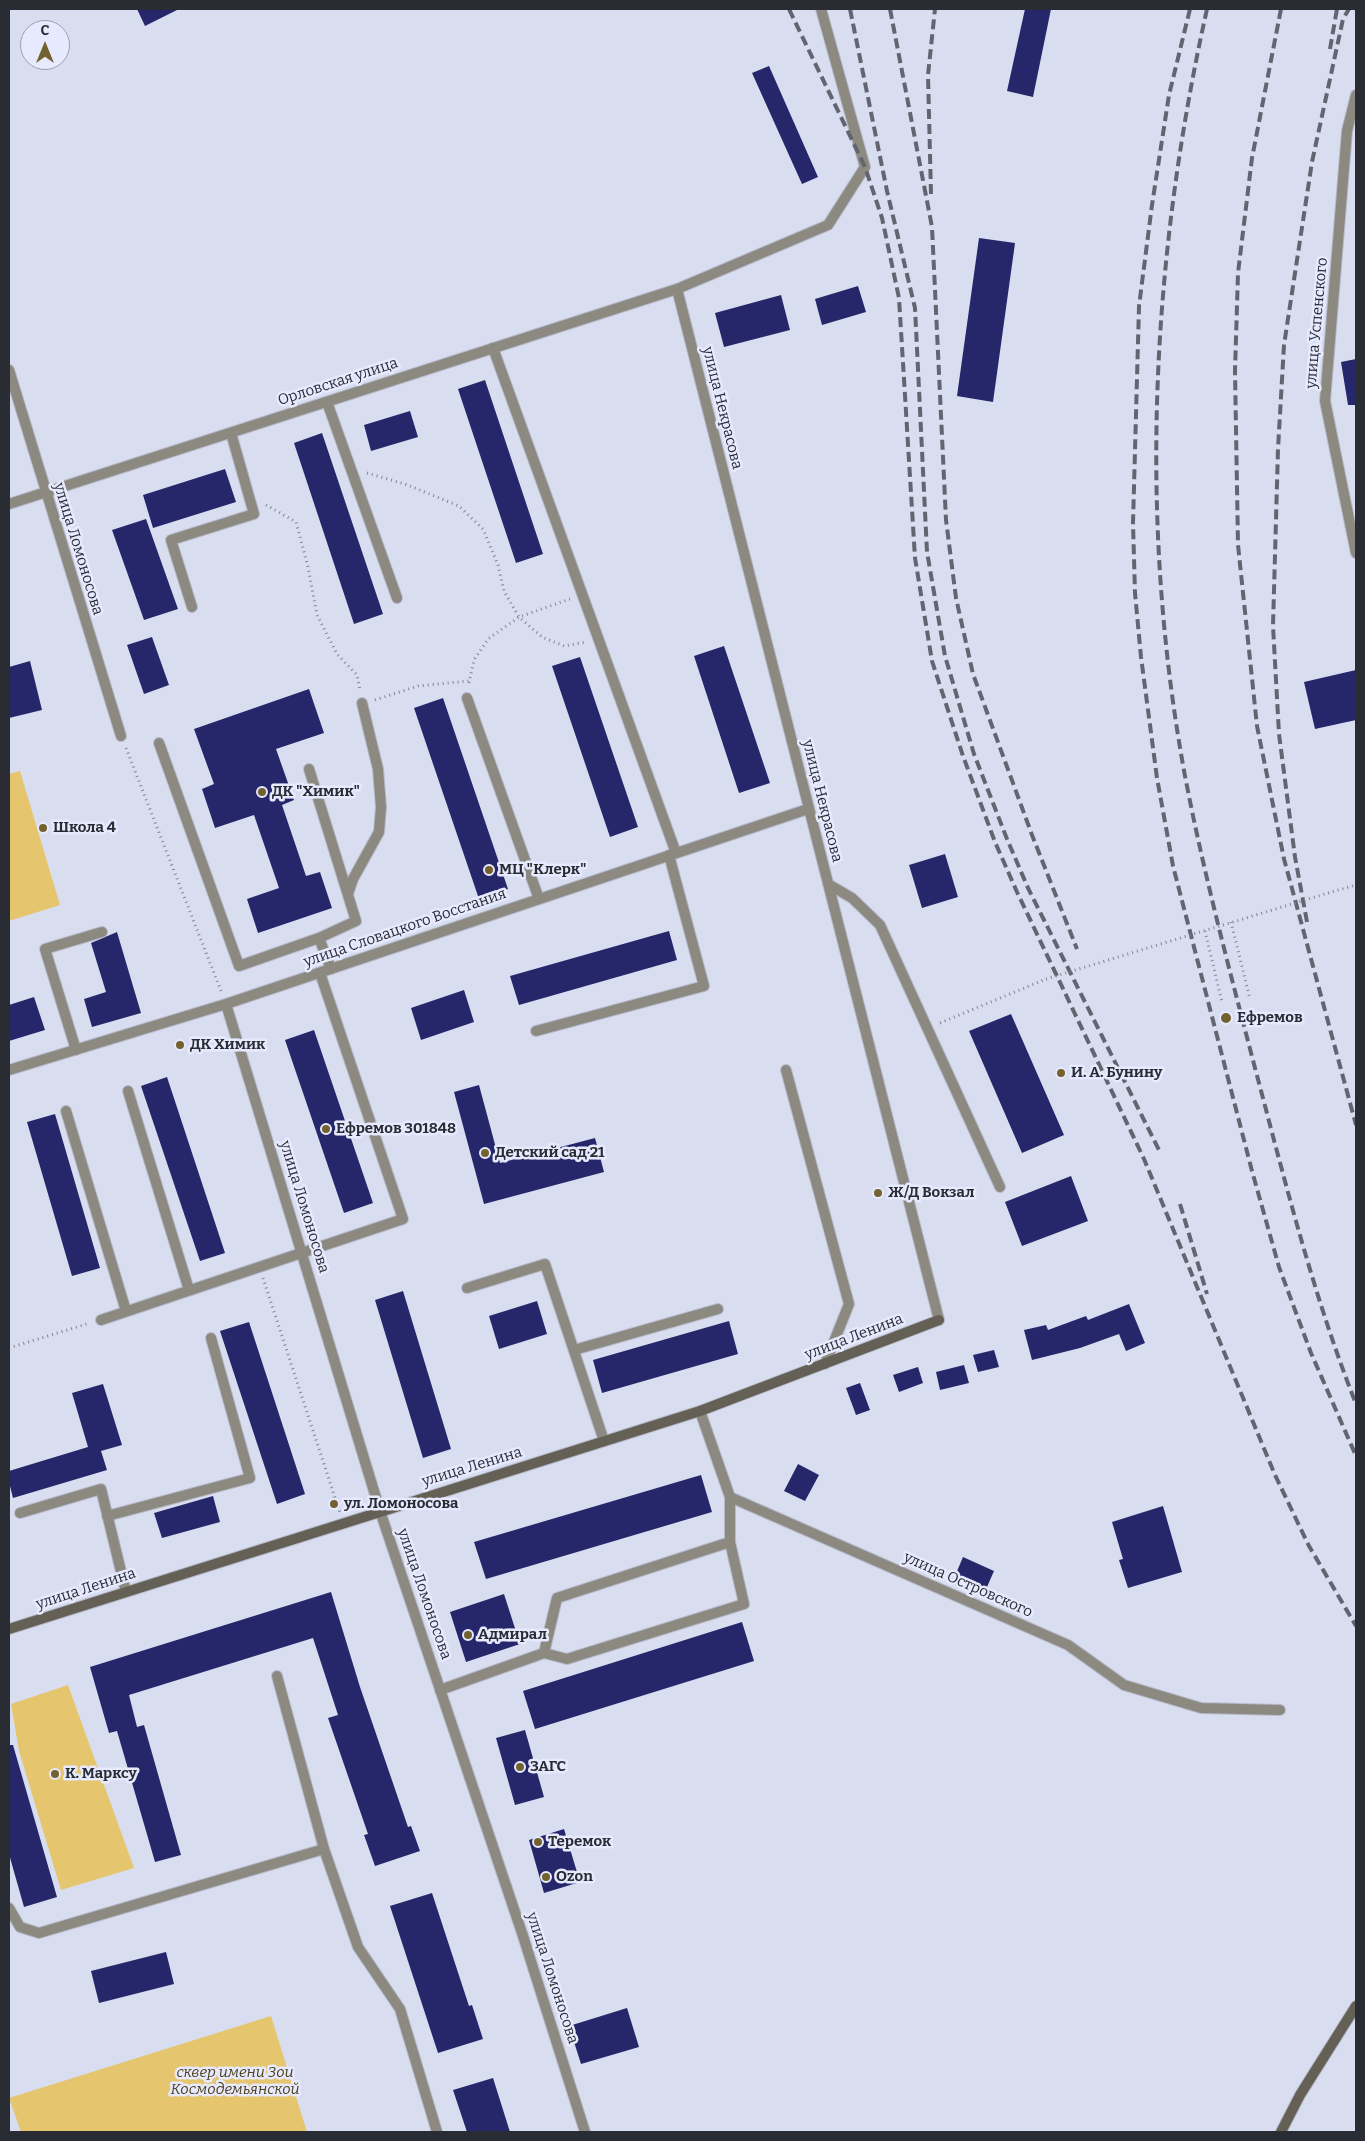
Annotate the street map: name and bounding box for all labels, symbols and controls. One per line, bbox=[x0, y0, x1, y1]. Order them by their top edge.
north arrow bbox=[20, 20, 70, 70]
text: С bbox=[41, 22, 49, 39]
street label: улица Успенского bbox=[1302, 257, 1332, 389]
street label: улица Некрасова bbox=[698, 345, 746, 471]
street label: Орловская улица bbox=[276, 354, 400, 410]
street label: улица Ломоносова bbox=[49, 481, 107, 617]
street label: улица Некрасова bbox=[798, 738, 846, 864]
place label: ДК "Химик" bbox=[272, 783, 360, 801]
marker: ДК "Химик" bbox=[256, 786, 268, 798]
place label: Школа 4 bbox=[53, 819, 116, 837]
marker: Школа 4 bbox=[37, 822, 49, 834]
place label: МЦ "Клерк" bbox=[499, 861, 586, 879]
marker: МЦ "Клерк" bbox=[483, 864, 495, 876]
street label: улица Словацкого Восстания bbox=[301, 885, 509, 971]
place label: Ефремов bbox=[1237, 1009, 1303, 1027]
marker: Ефремов bbox=[1219, 1011, 1233, 1025]
place label: ДК Химик bbox=[190, 1036, 265, 1054]
marker: ДК Химик bbox=[174, 1039, 186, 1051]
place label: И. А. Бунину bbox=[1071, 1064, 1162, 1082]
marker: И. А. Бунину bbox=[1055, 1067, 1067, 1079]
place label: Ефремов 301848 bbox=[336, 1120, 456, 1138]
marker: Ефремов 301848 bbox=[320, 1123, 332, 1135]
street label: улица Ломоносова bbox=[275, 1139, 333, 1275]
place label: Детский сад 21 bbox=[495, 1144, 605, 1162]
marker: Детский сад 21 bbox=[479, 1147, 491, 1159]
place label: Ж/Д Вокзал bbox=[888, 1184, 975, 1202]
marker: Ж/Д Вокзал bbox=[872, 1187, 884, 1199]
street label: улица Ленина bbox=[802, 1310, 906, 1364]
street label: улица Ленина bbox=[420, 1443, 524, 1491]
place label: ул. Ломоносова bbox=[344, 1495, 459, 1513]
marker: ул. Ломоносова bbox=[328, 1498, 340, 1510]
street label: улица Ломоносова bbox=[393, 1526, 455, 1662]
street label: улица Островского bbox=[901, 1548, 1035, 1622]
street label: улица Ленина bbox=[34, 1564, 138, 1614]
place label: Адмирал bbox=[478, 1626, 547, 1644]
marker: Адмирал bbox=[462, 1629, 474, 1641]
place label: ЗАГС bbox=[530, 1758, 566, 1776]
marker: ЗАГС bbox=[514, 1761, 526, 1773]
place label: К. Марксу bbox=[65, 1765, 137, 1783]
marker: К. Марксу bbox=[49, 1768, 61, 1780]
place label: Теремок bbox=[548, 1833, 611, 1851]
marker: Теремок bbox=[532, 1836, 544, 1848]
place label: Ozon bbox=[556, 1868, 593, 1886]
marker: Ozon bbox=[540, 1871, 552, 1883]
street label: улица Ломоносова bbox=[522, 1910, 582, 2046]
park label: сквер имени Зои Космодемьянской bbox=[170, 2064, 300, 2099]

